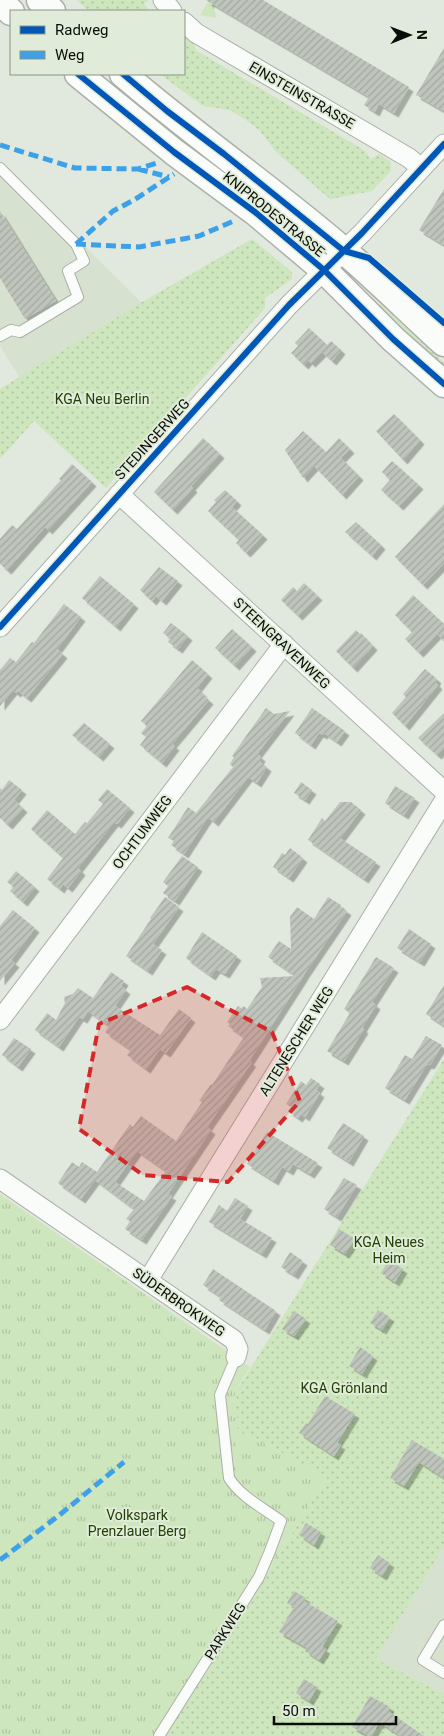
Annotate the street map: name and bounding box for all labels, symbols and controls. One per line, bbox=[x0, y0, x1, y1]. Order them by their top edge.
legend bbox=[10, 10, 185, 75]
north arrow bbox=[384, 10, 434, 60]
text: Radweg bbox=[55, 21, 109, 39]
text: N bbox=[414, 30, 430, 40]
text: Weg bbox=[55, 46, 84, 64]
street label: EINSTEINSTRASSE bbox=[246, 58, 358, 132]
street label: KNIPRODESTRASSE bbox=[220, 168, 328, 260]
park label: KGA Neu Berlin bbox=[55, 391, 149, 407]
street label: STEDINGERWEG bbox=[111, 395, 193, 483]
street label: STEENGRAVENWEG bbox=[230, 594, 334, 692]
street label: OCHTUMWEG bbox=[109, 792, 175, 872]
street label: ALTENESCHER WEG bbox=[256, 983, 336, 1099]
park label: KGA Neues Heim bbox=[354, 1234, 424, 1266]
street label: SÜDERBROKWEG bbox=[130, 1264, 228, 1340]
park label: KGA Grönland bbox=[300, 1380, 388, 1396]
park label: Volkspark Prenzlauer Berg bbox=[88, 1507, 186, 1539]
street label: PARKWEG bbox=[201, 1599, 249, 1663]
scale bar bbox=[274, 1694, 396, 1726]
text: 50 m bbox=[282, 1702, 316, 1720]

